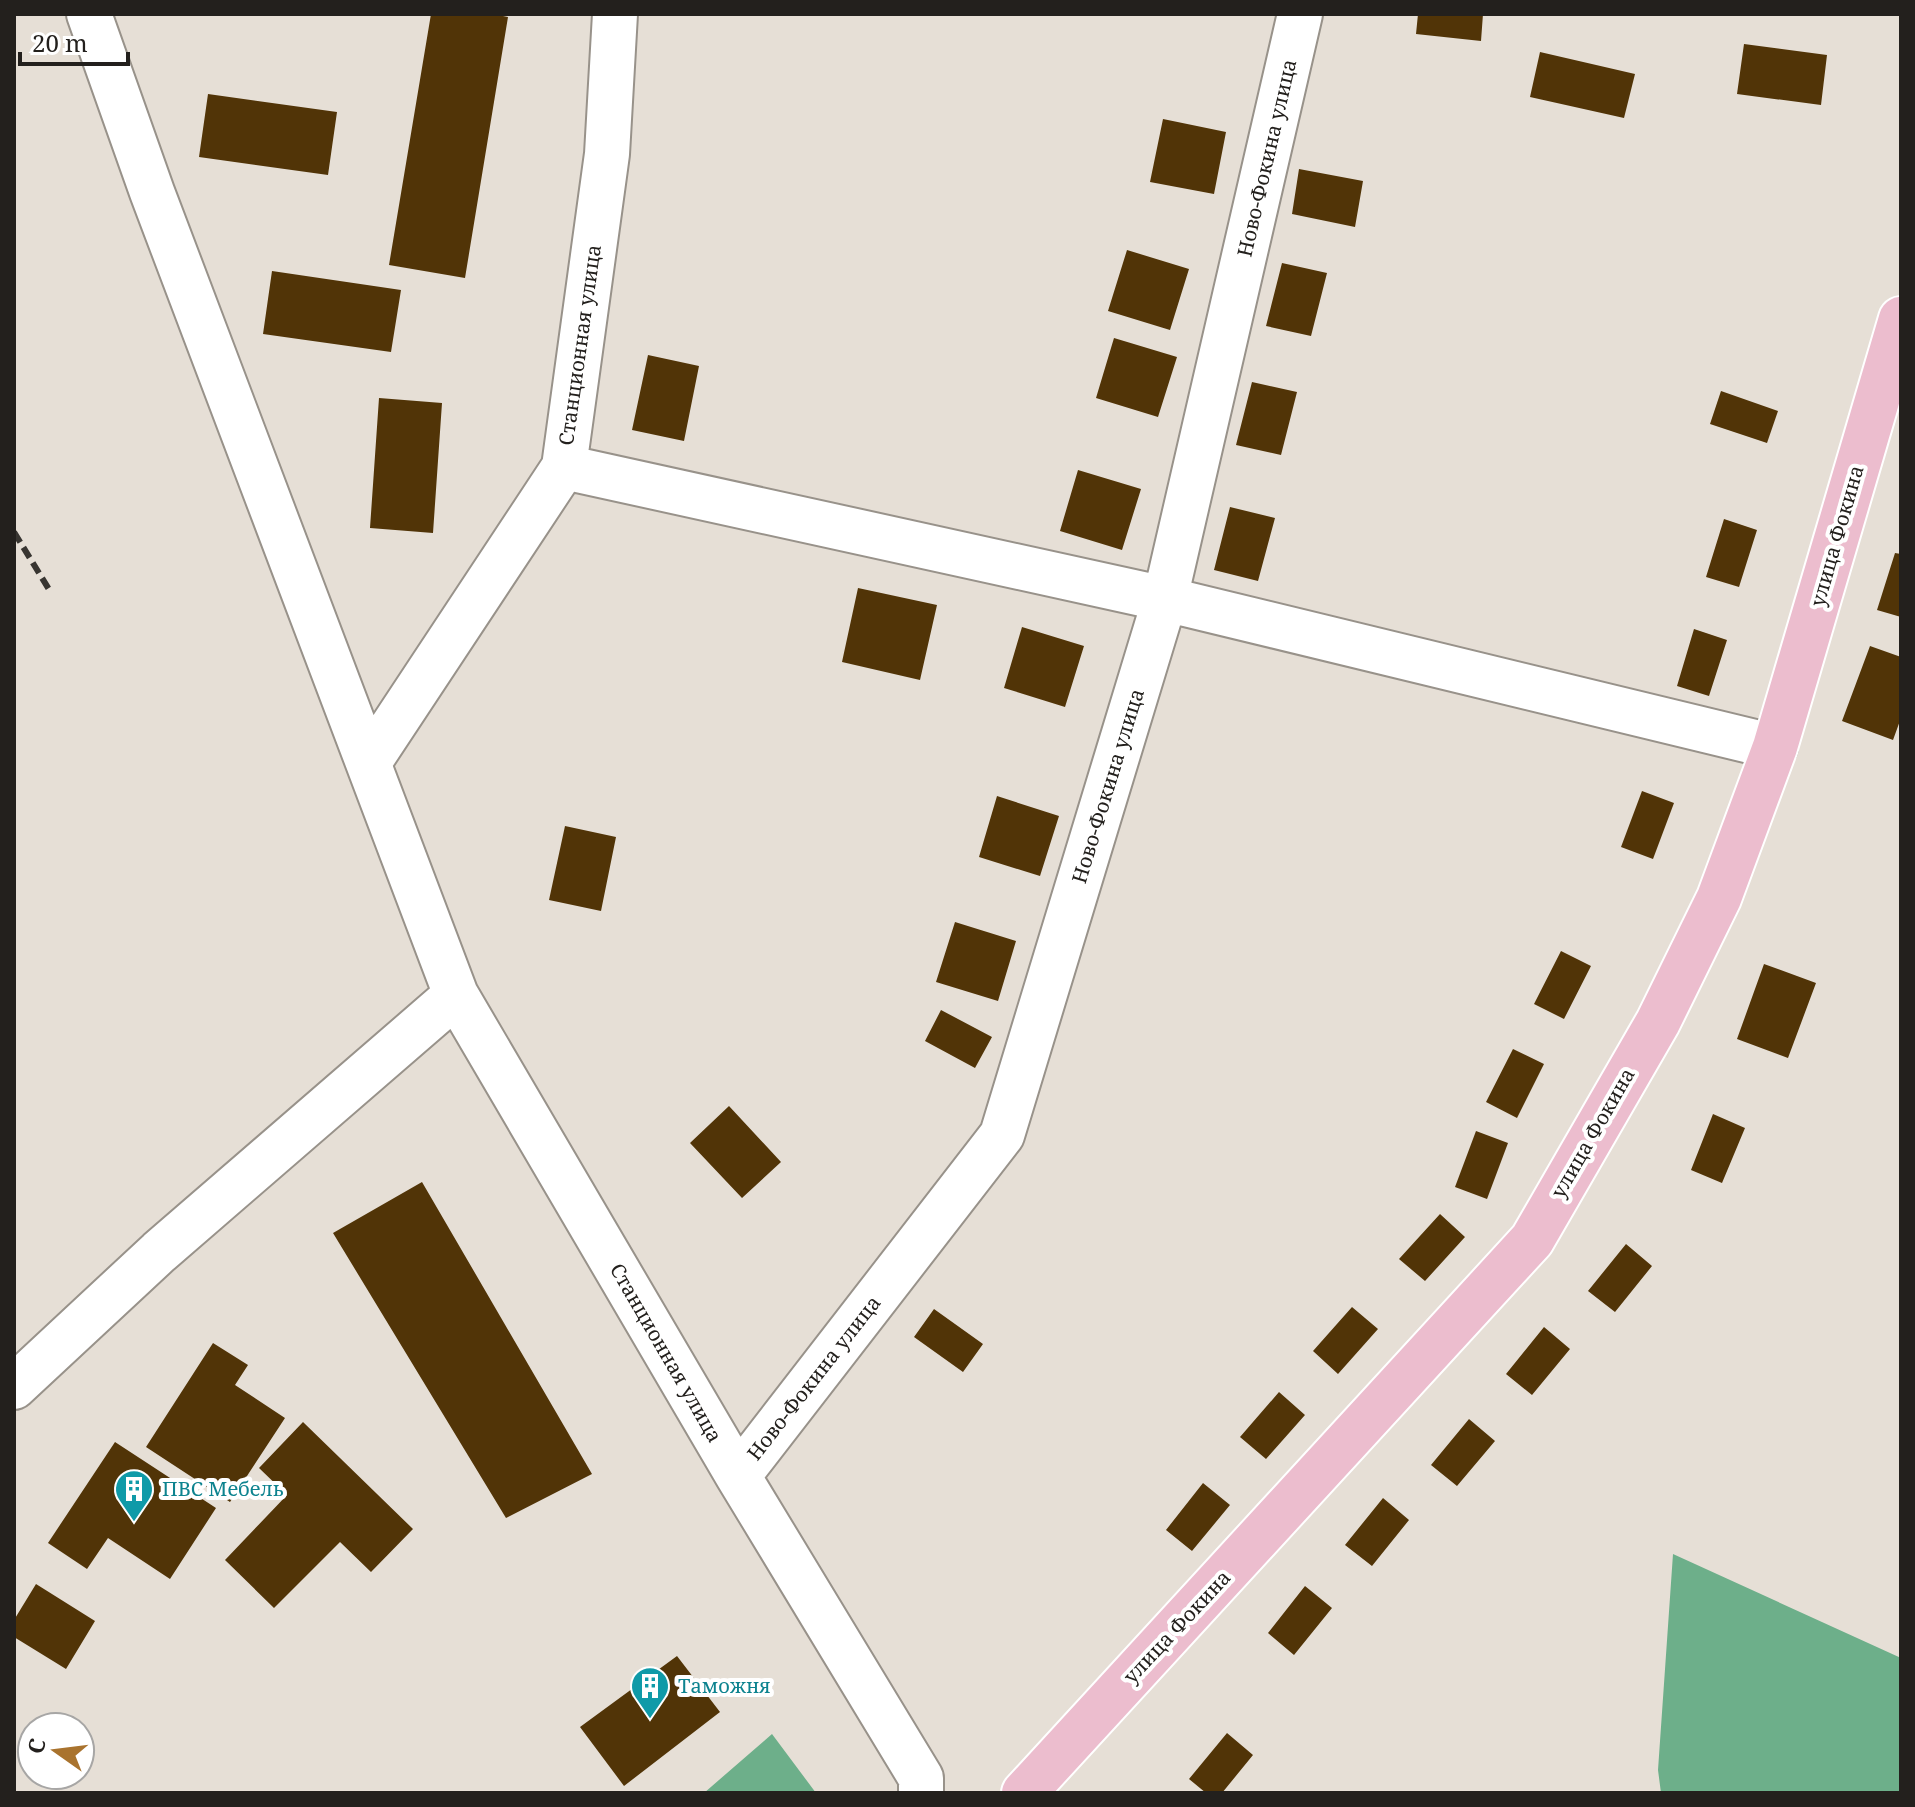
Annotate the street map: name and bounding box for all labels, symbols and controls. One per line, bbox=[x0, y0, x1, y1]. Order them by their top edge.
scale bar bbox=[20, 16, 128, 66]
text: 20 m bbox=[32, 26, 88, 59]
street label: Ново-Фокина улица bbox=[1231, 56, 1302, 259]
street label: Станционная улица bbox=[552, 243, 607, 447]
street label: улица Фокина bbox=[1803, 462, 1870, 610]
street label: Ново-Фокина улица bbox=[1065, 685, 1150, 886]
street label: улица Фокина bbox=[1544, 1063, 1641, 1203]
street label: Станционная улица bbox=[604, 1258, 729, 1447]
street label: Ново-Фокина улица bbox=[741, 1290, 886, 1466]
building icon: ПВС Мебель bbox=[113, 1468, 155, 1523]
place label: ПВС Мебель bbox=[162, 1475, 284, 1502]
street label: улица Фокина bbox=[1117, 1564, 1236, 1689]
building icon: Таможня bbox=[629, 1665, 671, 1720]
place label: Таможня bbox=[678, 1672, 771, 1699]
north arrow bbox=[16, 1711, 96, 1791]
text: С bbox=[19, 1735, 52, 1757]

